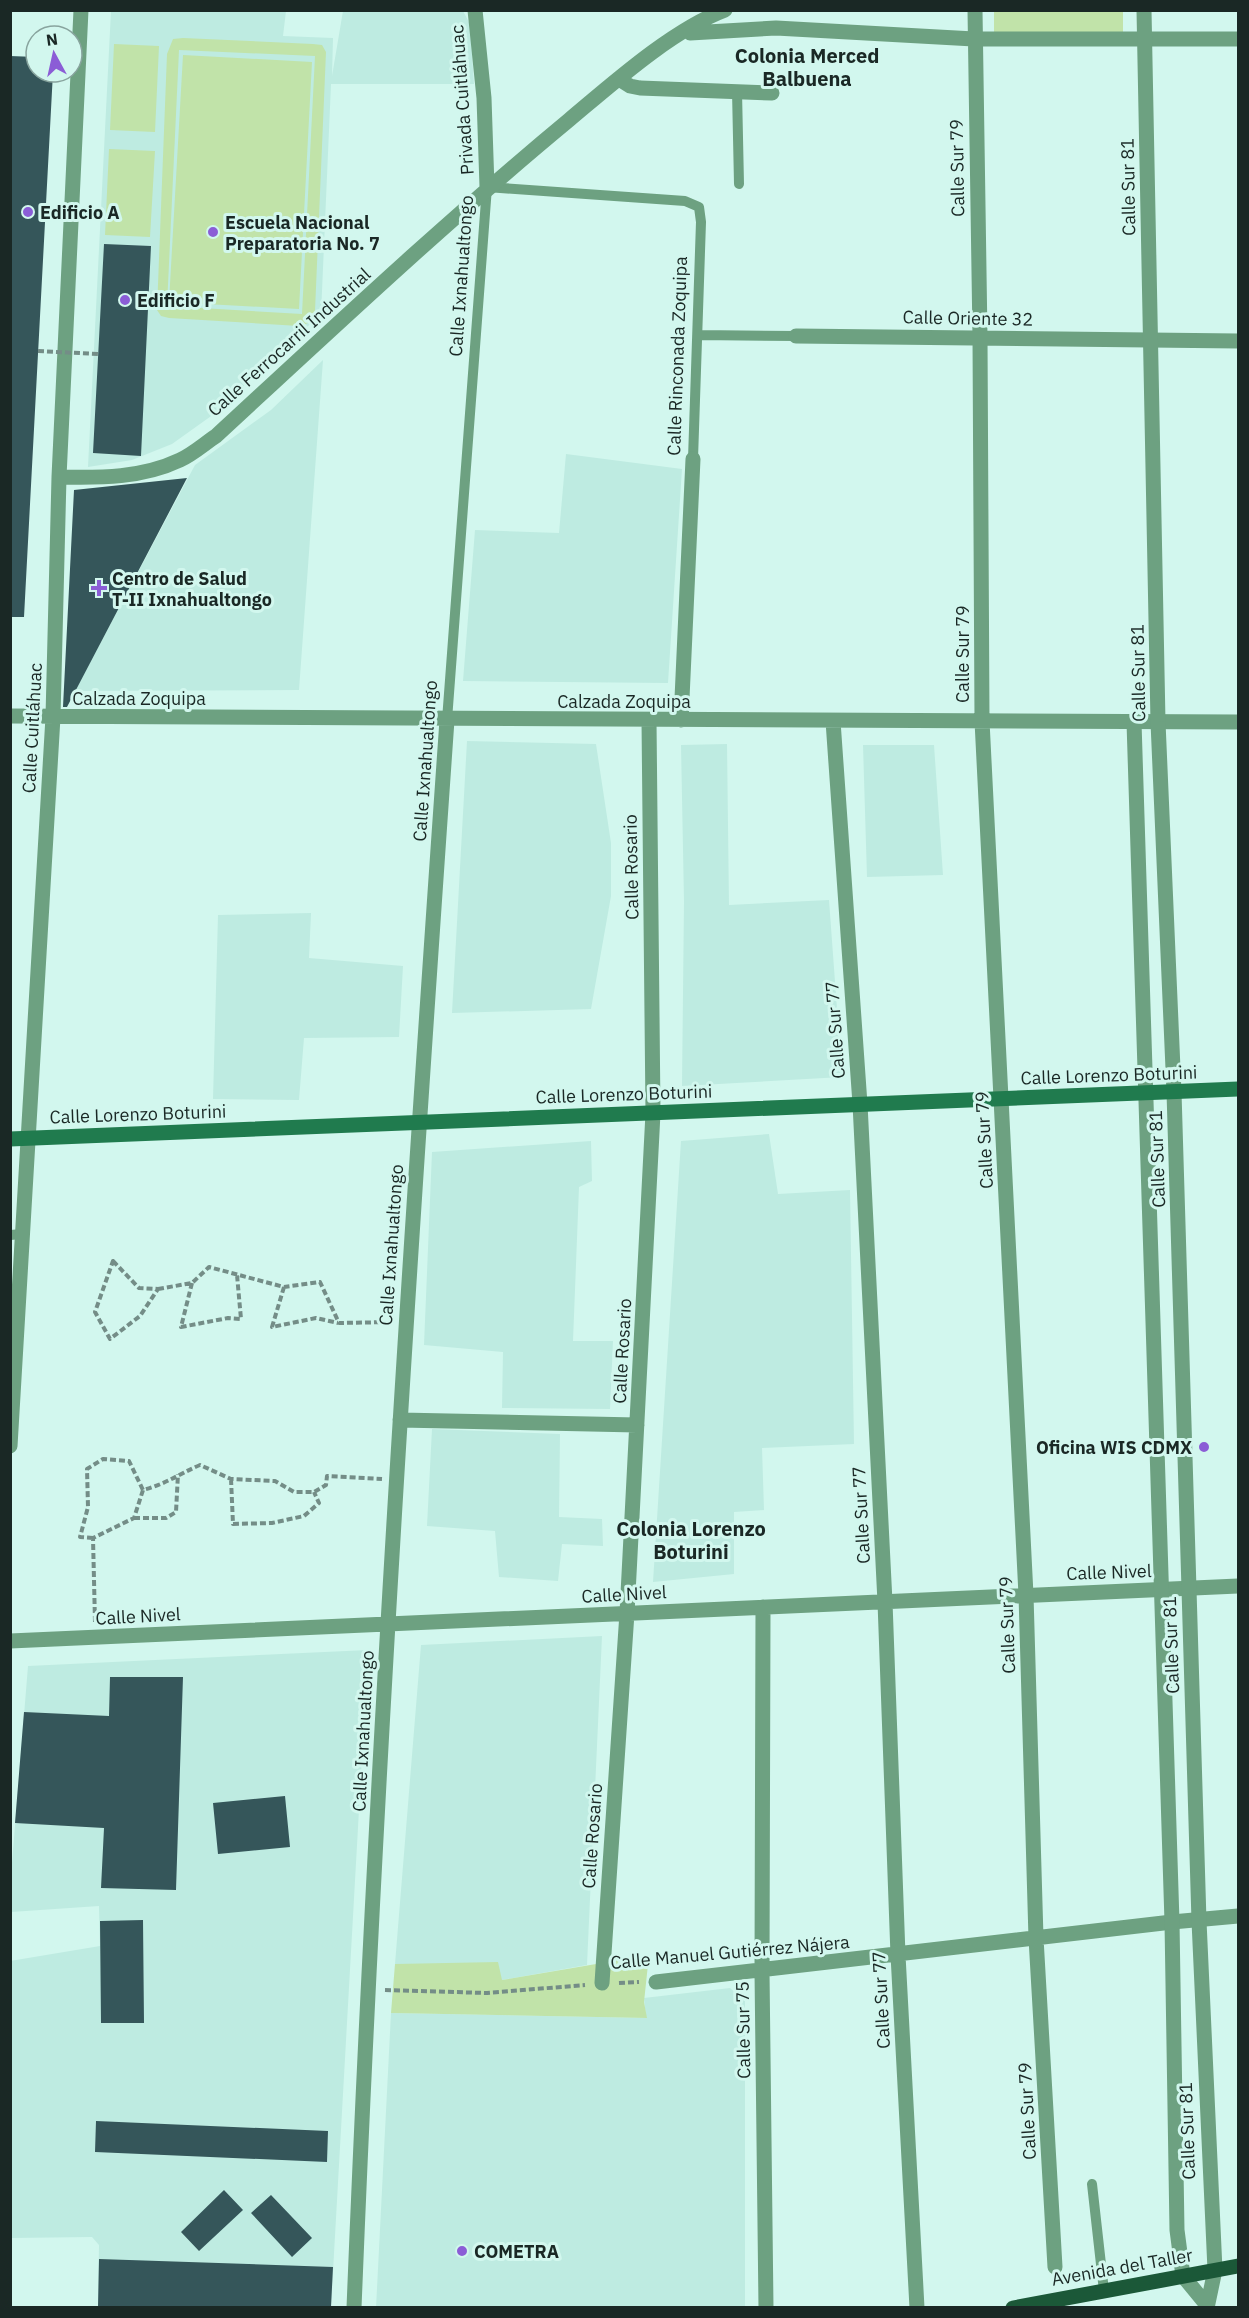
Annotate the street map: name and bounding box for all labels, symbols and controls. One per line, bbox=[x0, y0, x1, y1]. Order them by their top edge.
north arrow bbox=[24, 24, 84, 84]
street label: Privada Cuitláhuac bbox=[445, 24, 479, 176]
text: N bbox=[45, 28, 59, 50]
district label: Colonia Merced Balbuena bbox=[735, 42, 879, 92]
street label: Calle Sur 79 bbox=[945, 119, 969, 217]
street label: Calle Sur 81 bbox=[1116, 138, 1140, 236]
street label: Calle Ixnahualtongo bbox=[444, 195, 478, 357]
place label: Edificio A bbox=[40, 201, 120, 224]
marker: Edificio A bbox=[21, 205, 35, 219]
place label: Escuela Nacional Preparatoria No. 7 bbox=[225, 211, 380, 255]
marker: Escuela Nacional Preparatoria No. 7 bbox=[206, 225, 220, 239]
street label: Calle Rinconada Zoquipa bbox=[662, 255, 692, 456]
street label: Calle Ferrocarril Industrial bbox=[203, 263, 375, 421]
place label: Edificio F bbox=[137, 289, 215, 312]
marker: Edificio F bbox=[118, 293, 132, 307]
street label: Calle Oriente 32 bbox=[903, 305, 1033, 331]
place label: Centro de Salud T-II Ixnahualtongo bbox=[112, 567, 272, 611]
marker: Centro de Salud T-II Ixnahualtongo bbox=[90, 579, 108, 597]
street label: Calle Sur 79 bbox=[951, 605, 974, 703]
street label: Calle Sur 81 bbox=[1126, 624, 1150, 722]
street label: Calle Cuitláhuac bbox=[17, 662, 47, 794]
street label: Calle Ixnahualtongo bbox=[408, 680, 442, 842]
street label: Calzada Zoquipa bbox=[72, 687, 206, 710]
street label: Calzada Zoquipa bbox=[557, 690, 691, 713]
street label: Calle Rosario bbox=[619, 814, 643, 920]
street label: Calle Sur 77 bbox=[820, 980, 850, 1080]
street label: Calle Lorenzo Boturini bbox=[1020, 1060, 1198, 1090]
street label: Calle Lorenzo Boturini bbox=[535, 1079, 713, 1109]
street label: Calle Sur 79 bbox=[970, 1091, 998, 1189]
street label: Calle Lorenzo Boturini bbox=[49, 1099, 227, 1129]
street label: Calle Sur 81 bbox=[1144, 1110, 1170, 1208]
street label: Calle Ixnahualtongo bbox=[374, 1164, 408, 1326]
street label: Calle Rosario bbox=[608, 1298, 636, 1404]
place label: Oficina WIS CDMX bbox=[1036, 1436, 1192, 1459]
marker: Oficina WIS CDMX bbox=[1197, 1440, 1211, 1454]
street label: Calle Sur 77 bbox=[847, 1466, 875, 1564]
district label: Colonia Lorenzo Boturini bbox=[616, 1515, 766, 1565]
street label: Calle Nivel bbox=[1066, 1559, 1152, 1585]
street label: Calle Sur 79 bbox=[994, 1576, 1020, 1674]
street label: Calle Nivel bbox=[581, 1580, 667, 1608]
street label: Calle Sur 81 bbox=[1158, 1596, 1184, 1694]
street label: Calle Nivel bbox=[95, 1602, 181, 1630]
street label: Calle Ixnahualtongo bbox=[347, 1650, 379, 1812]
street label: Calle Rosario bbox=[577, 1783, 607, 1889]
street label: Calle Manuel Gutiérrez Nájera bbox=[609, 1930, 851, 1974]
street label: Calle Sur 77 bbox=[867, 1951, 895, 2049]
street label: Calle Sur 75 bbox=[731, 1981, 755, 2079]
street label: Calle Sur 79 bbox=[1013, 2062, 1041, 2160]
street label: Calle Sur 81 bbox=[1174, 2082, 1200, 2180]
place label: COMETRA bbox=[474, 2240, 559, 2263]
street label: Avenida del Taller bbox=[1050, 2243, 1195, 2291]
marker: COMETRA bbox=[455, 2244, 469, 2258]

